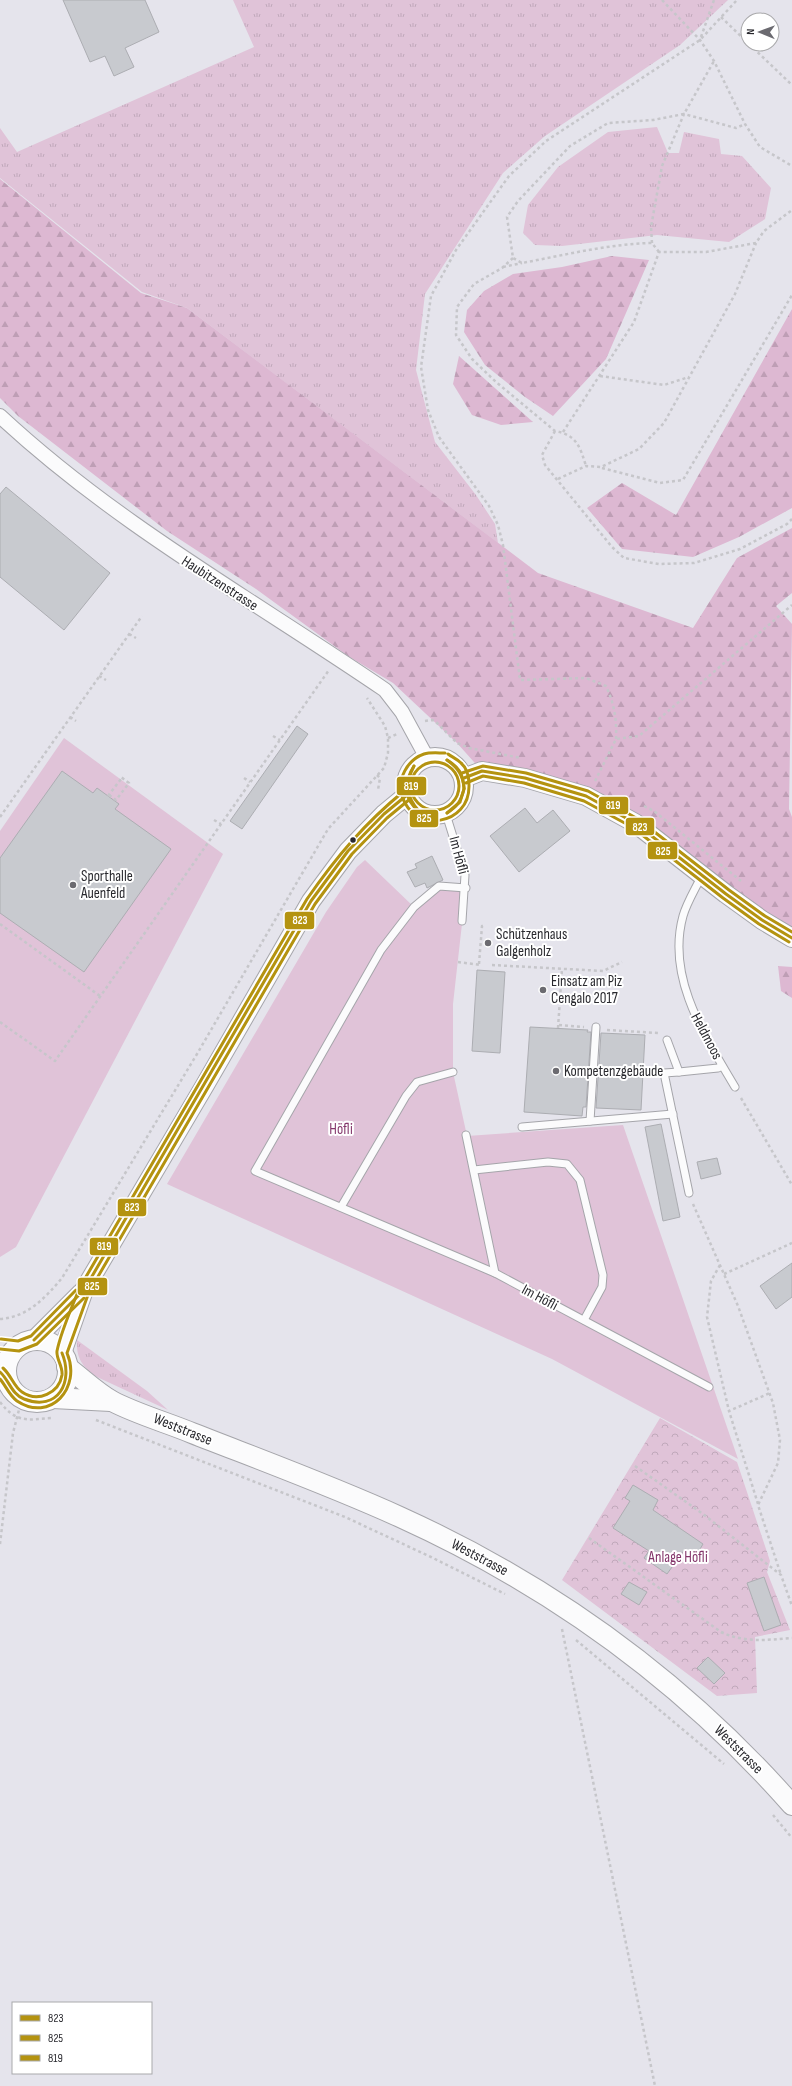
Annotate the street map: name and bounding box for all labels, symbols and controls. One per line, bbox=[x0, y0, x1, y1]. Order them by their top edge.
north arrow bbox=[740, 12, 780, 52]
text: N bbox=[744, 29, 757, 35]
street label: Haubitzenstrasse bbox=[178, 552, 262, 615]
line badge: 819 bbox=[396, 776, 427, 796]
text: 819 bbox=[404, 780, 418, 793]
line badge: 819 bbox=[598, 796, 629, 815]
text: 819 bbox=[606, 799, 620, 812]
line badge: 825 bbox=[409, 809, 439, 828]
text: 825 bbox=[417, 812, 432, 825]
line badge: 823 bbox=[625, 817, 655, 836]
text: 823 bbox=[632, 821, 648, 834]
street label: Im Höfli bbox=[444, 834, 473, 876]
unlabelled marker bbox=[348, 835, 358, 845]
line badge: 825 bbox=[647, 841, 678, 860]
text: 825 bbox=[656, 845, 671, 858]
place label: Sporthalle Auenfeld bbox=[80, 867, 133, 903]
marker: Sporthalle Auenfeld bbox=[68, 880, 78, 890]
line badge: 823 bbox=[284, 911, 315, 930]
text: 823 bbox=[292, 914, 308, 927]
place label: Schützenhaus Galgenholz bbox=[496, 925, 567, 961]
marker: Schützenhaus Galgenholz bbox=[483, 938, 493, 948]
place label: Einsatz am Piz Cengalo 2017 bbox=[551, 972, 623, 1008]
marker: Einsatz am Piz Cengalo 2017 bbox=[538, 985, 548, 995]
street label: Heldmoos bbox=[686, 1010, 727, 1063]
place label: Kompetenzgebäude bbox=[564, 1062, 663, 1081]
marker: Kompetenzgebäude bbox=[551, 1066, 561, 1076]
park label: Höfli bbox=[329, 1120, 353, 1139]
line badge: 823 bbox=[117, 1198, 147, 1217]
text: 823 bbox=[124, 1201, 140, 1214]
line badge: 819 bbox=[89, 1237, 119, 1256]
text: 819 bbox=[97, 1240, 111, 1253]
line badge: 825 bbox=[77, 1277, 108, 1296]
text: 825 bbox=[85, 1280, 100, 1293]
street label: Im Höfli bbox=[518, 1280, 561, 1315]
street label: Weststrasse bbox=[151, 1409, 215, 1450]
street label: Weststrasse bbox=[448, 1535, 512, 1580]
park label: Anlage Höfli bbox=[647, 1548, 708, 1567]
street label: Weststrasse bbox=[710, 1721, 767, 1778]
legend bbox=[12, 2002, 152, 2074]
text: 823 bbox=[48, 2011, 63, 2026]
text: 825 bbox=[48, 2031, 63, 2046]
text: 819 bbox=[48, 2051, 63, 2066]

